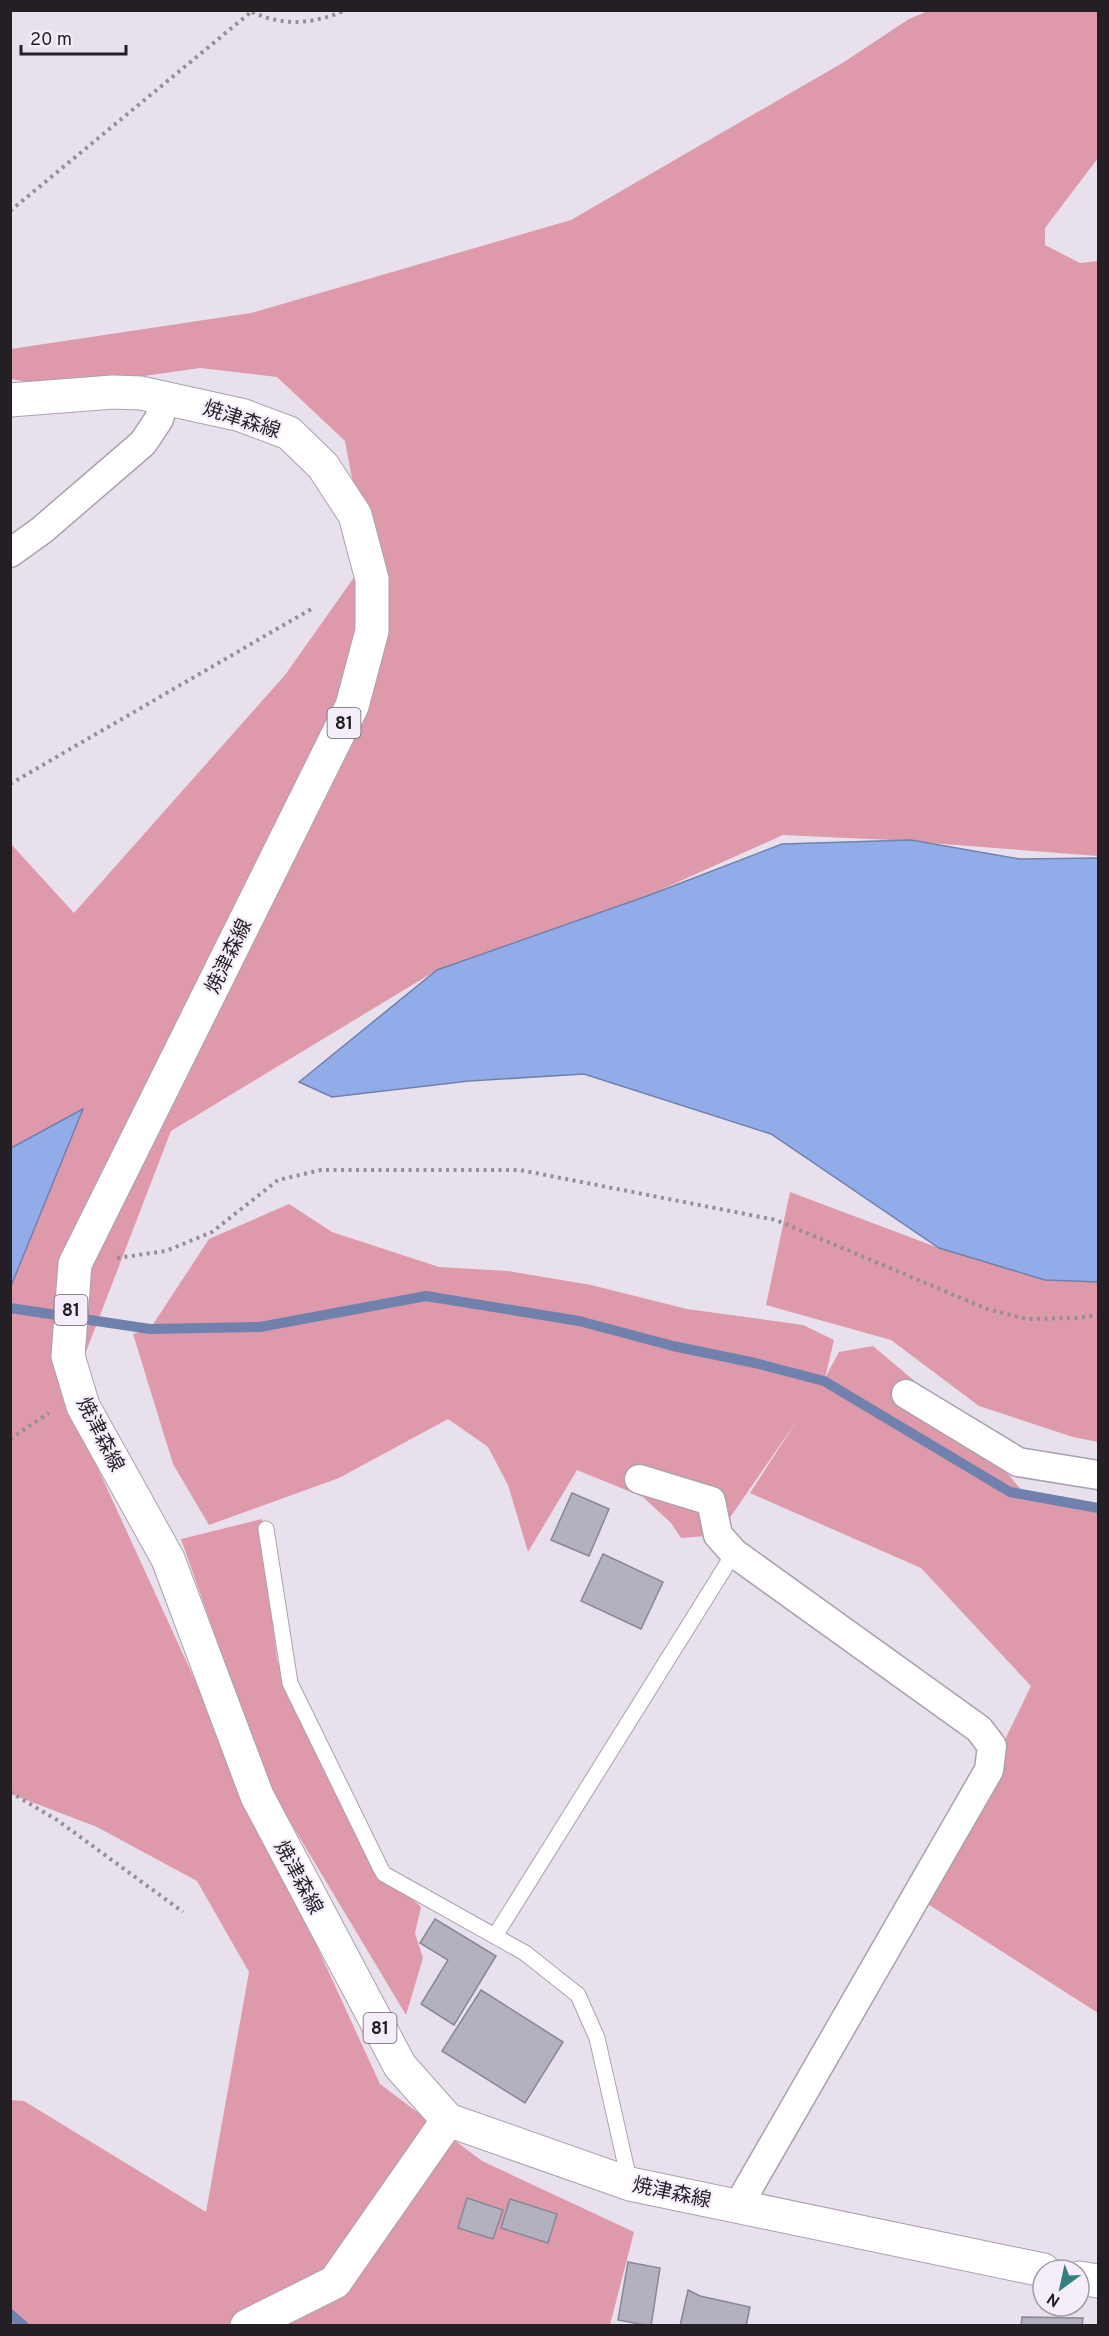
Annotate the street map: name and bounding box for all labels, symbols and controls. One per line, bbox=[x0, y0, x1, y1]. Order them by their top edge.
scale bar bbox=[21, 18, 126, 56]
text: 20 m bbox=[30, 29, 72, 52]
street label: 焼津森線 bbox=[199, 396, 283, 446]
road number: 81 bbox=[328, 708, 360, 738]
street label: 焼津森線 bbox=[201, 915, 259, 999]
road number: 81 bbox=[54, 1295, 88, 1325]
street label: 焼津森線 bbox=[69, 1393, 129, 1476]
street label: 焼津森線 bbox=[267, 1837, 327, 1919]
road number: 81 bbox=[364, 2013, 397, 2043]
street label: 焼津森線 bbox=[630, 2173, 713, 2215]
north arrow bbox=[1031, 2258, 1091, 2318]
text: N bbox=[1044, 2287, 1064, 2310]

